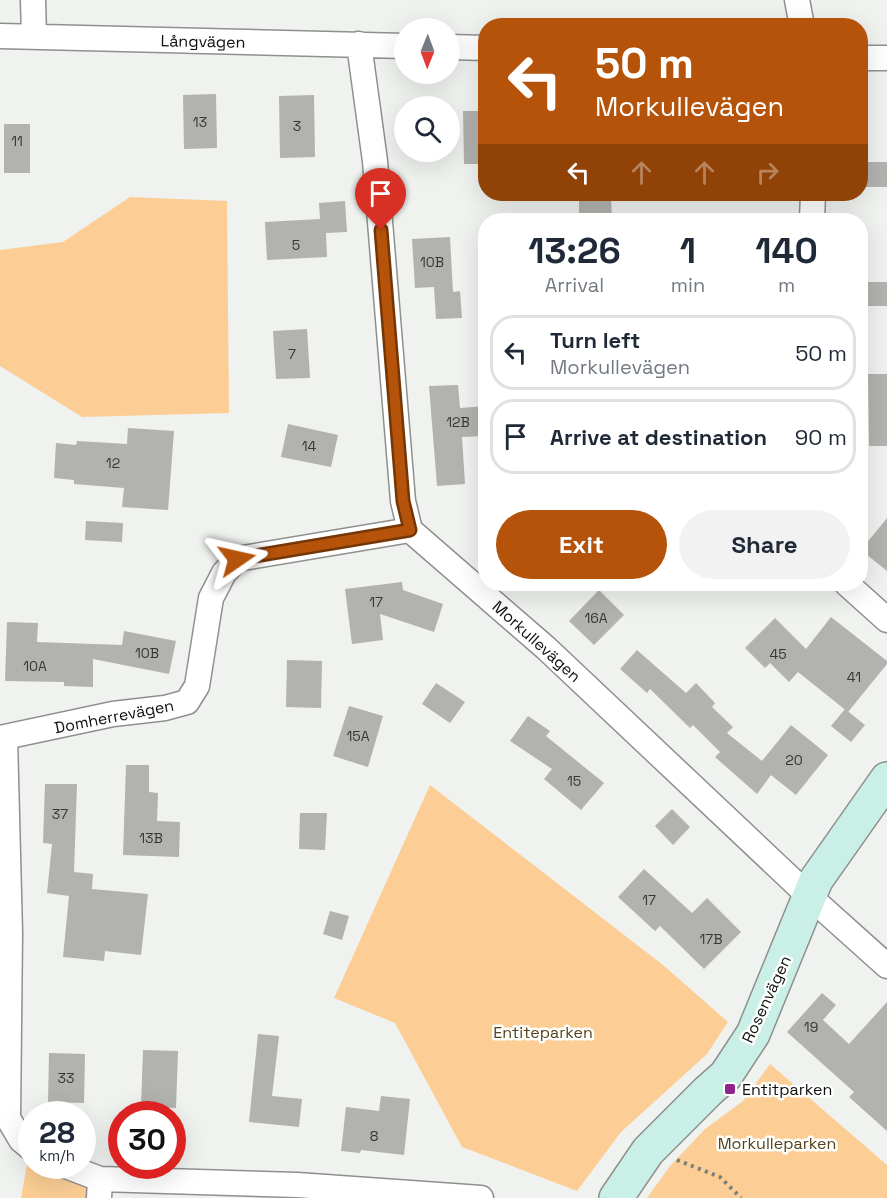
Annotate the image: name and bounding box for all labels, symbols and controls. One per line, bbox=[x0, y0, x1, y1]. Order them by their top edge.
north arrow bbox=[394, 18, 460, 84]
map controls bbox=[394, 18, 460, 162]
street label: Långvägen bbox=[160, 30, 246, 53]
text: 50 m bbox=[595, 37, 694, 90]
icon: left bbox=[496, 42, 574, 120]
text: Morkullevägen bbox=[595, 89, 784, 124]
button: search bbox=[394, 96, 460, 162]
house number: 13 bbox=[193, 113, 207, 131]
house number: 3 bbox=[293, 117, 301, 135]
house number: 11 bbox=[11, 132, 23, 150]
icon: left bbox=[562, 156, 595, 189]
icon: ahead bbox=[625, 156, 658, 189]
icon: ahead bbox=[688, 156, 721, 189]
icon: right bbox=[751, 156, 784, 189]
pin bbox=[355, 168, 406, 230]
icon: arrive bbox=[364, 177, 397, 210]
text: 13:26 bbox=[528, 228, 621, 274]
text: 1 bbox=[680, 228, 696, 274]
text: 140 bbox=[755, 228, 818, 274]
house number: 5 bbox=[292, 236, 300, 254]
house number: 10B bbox=[420, 253, 444, 271]
text: Arrival bbox=[545, 272, 604, 298]
text: min bbox=[671, 272, 705, 298]
text: m bbox=[778, 272, 795, 298]
text: Turn left bbox=[550, 326, 640, 354]
icon: left bbox=[499, 336, 532, 369]
text: 50 m bbox=[795, 339, 847, 367]
house number: 7 bbox=[288, 345, 296, 363]
text: Morkullevägen bbox=[550, 354, 690, 380]
house number: 12B bbox=[446, 413, 470, 431]
icon: arrive bbox=[499, 420, 532, 453]
text: Arrive at destination bbox=[550, 423, 767, 451]
text: 90 m bbox=[795, 423, 847, 451]
house number: 14 bbox=[302, 437, 317, 455]
house number: 12 bbox=[106, 454, 120, 472]
button: Exit bbox=[496, 510, 667, 579]
button: Share bbox=[679, 510, 850, 579]
position arrow bbox=[205, 527, 269, 591]
house number: 17 bbox=[369, 593, 383, 611]
street label: Morkullevägen bbox=[488, 596, 585, 687]
house number: 16A bbox=[584, 609, 608, 627]
house number: 10B bbox=[135, 644, 159, 662]
house number: 45 bbox=[769, 645, 787, 663]
house number: 10A bbox=[23, 657, 47, 675]
house number: 41 bbox=[847, 668, 861, 686]
street label: Domherrevägen bbox=[53, 695, 176, 738]
house number: 15A bbox=[346, 727, 370, 745]
house number: 20 bbox=[785, 751, 803, 769]
house number: 15 bbox=[567, 772, 581, 790]
house number: 37 bbox=[52, 805, 68, 823]
house number: 13B bbox=[139, 829, 163, 847]
house number: 17 bbox=[642, 891, 656, 909]
house number: 17B bbox=[699, 930, 723, 948]
street label: Rosenvägen bbox=[737, 952, 796, 1046]
house number: 19 bbox=[804, 1018, 818, 1036]
park label: Entiteparken bbox=[493, 1022, 593, 1043]
house number: 33 bbox=[58, 1069, 74, 1087]
place label: Entitparken bbox=[742, 1079, 832, 1100]
marker: Entitparken bbox=[723, 1082, 737, 1096]
speed limit sign: 30 bbox=[108, 1101, 186, 1179]
text: 28 bbox=[39, 1113, 75, 1152]
house number: 8 bbox=[370, 1127, 379, 1145]
park label: Morkulleparken bbox=[718, 1133, 836, 1154]
text: km/h bbox=[39, 1146, 75, 1165]

